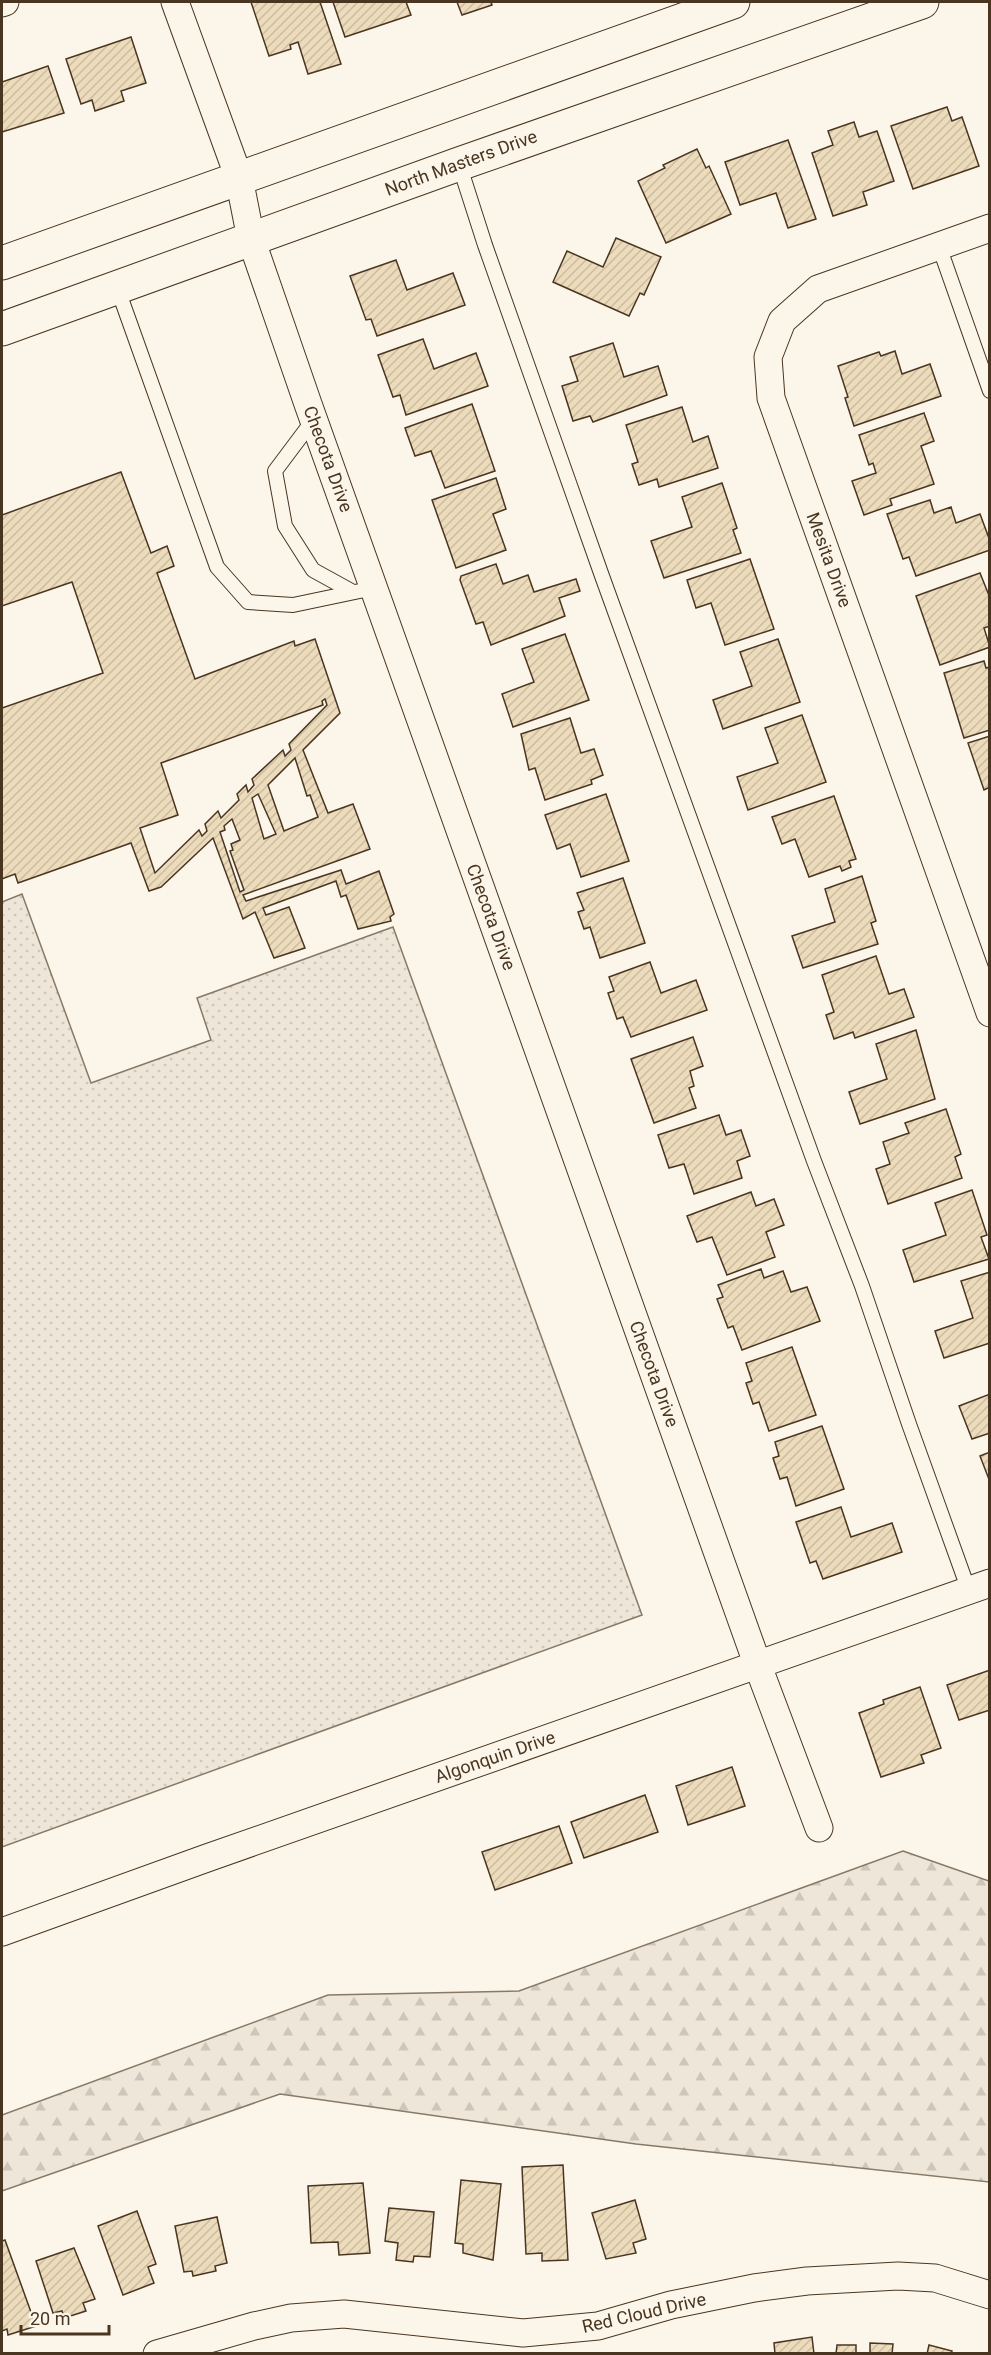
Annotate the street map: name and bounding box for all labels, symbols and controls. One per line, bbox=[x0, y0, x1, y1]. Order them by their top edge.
street label: North Masters Drive bbox=[382, 125, 540, 200]
street label: Checota Drive bbox=[300, 403, 357, 515]
street label: Mesita Drive bbox=[803, 509, 856, 610]
street label: Checota Drive bbox=[463, 861, 520, 973]
street label: Checota Drive bbox=[626, 1318, 683, 1430]
street label: Algonquin Drive bbox=[432, 1726, 558, 1787]
street label: Red Cloud Drive bbox=[580, 2288, 708, 2337]
scale bar bbox=[21, 2298, 110, 2336]
text: 20 m bbox=[30, 2308, 70, 2329]

